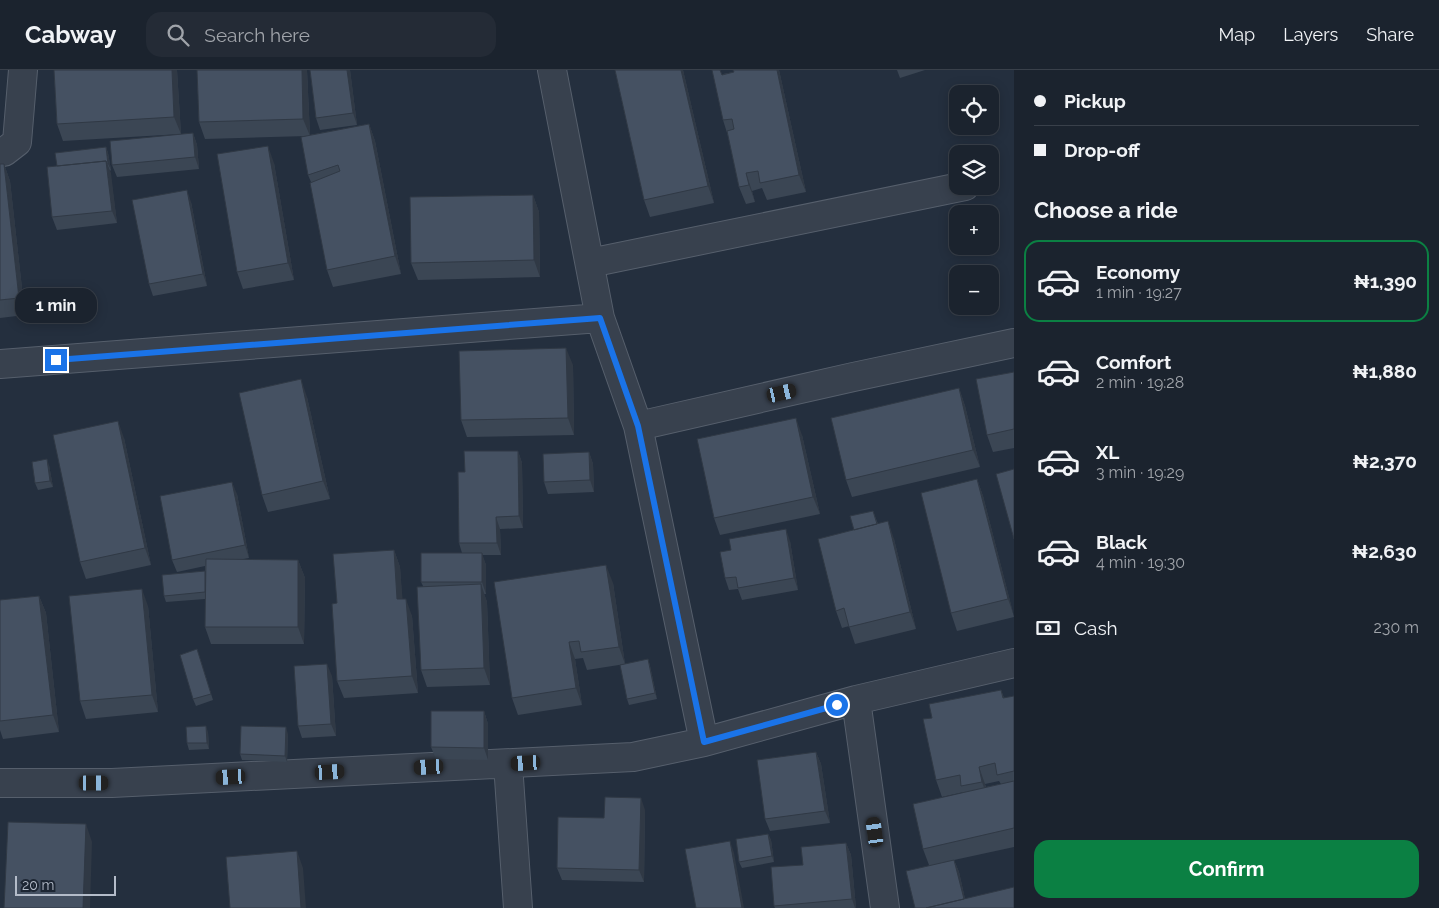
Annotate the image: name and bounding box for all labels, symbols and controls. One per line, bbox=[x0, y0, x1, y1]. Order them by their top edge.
search box bbox=[146, 12, 496, 57]
text: Cabway bbox=[25, 20, 116, 49]
icon: search bbox=[164, 21, 192, 49]
text: Search here bbox=[204, 24, 310, 46]
text: Map bbox=[1219, 24, 1255, 45]
text: Layers bbox=[1283, 24, 1338, 45]
text: Share bbox=[1366, 24, 1414, 45]
map controls bbox=[949, 85, 999, 315]
button: locate bbox=[949, 85, 999, 135]
text: Pickup bbox=[1064, 90, 1126, 112]
text: Drop-off bbox=[1064, 139, 1140, 161]
button: layers bbox=[949, 145, 999, 195]
text: Choose a ride bbox=[1034, 197, 1178, 223]
button: + bbox=[949, 205, 999, 255]
icon: car bbox=[1036, 259, 1081, 304]
text: Economy bbox=[1096, 261, 1180, 283]
button: − bbox=[949, 265, 999, 315]
text: ₦1,390 bbox=[1353, 270, 1417, 292]
text: 1 min · 19:27 bbox=[1096, 283, 1182, 302]
callout: 1 min bbox=[15, 288, 97, 322]
text: 1 min bbox=[36, 296, 76, 315]
route end bbox=[45, 349, 67, 371]
icon: car bbox=[1036, 349, 1081, 394]
text: Comfort bbox=[1096, 351, 1171, 373]
text: ₦1,880 bbox=[1352, 360, 1417, 382]
text: 2 min · 19:28 bbox=[1096, 373, 1184, 392]
car bbox=[765, 382, 798, 404]
icon: car bbox=[1036, 439, 1081, 484]
text: XL bbox=[1096, 441, 1119, 463]
text: ₦2,370 bbox=[1353, 450, 1417, 472]
text: 3 min · 19:29 bbox=[1096, 463, 1184, 482]
icon: car bbox=[1036, 529, 1081, 574]
text: Black bbox=[1096, 531, 1147, 553]
text: ₦2,630 bbox=[1352, 540, 1417, 562]
text: 4 min · 19:30 bbox=[1096, 553, 1185, 572]
icon: cash bbox=[1034, 614, 1062, 642]
text: Cash bbox=[1074, 617, 1118, 639]
text: 230 m bbox=[1374, 618, 1419, 637]
route start bbox=[826, 694, 848, 716]
car bbox=[510, 755, 541, 771]
car bbox=[413, 759, 444, 775]
car bbox=[314, 764, 345, 780]
car bbox=[215, 769, 246, 785]
car bbox=[79, 776, 109, 791]
car bbox=[865, 816, 884, 848]
button: Confirm bbox=[1034, 840, 1419, 898]
scale bar bbox=[15, 873, 116, 896]
text: 20 m bbox=[22, 877, 54, 893]

